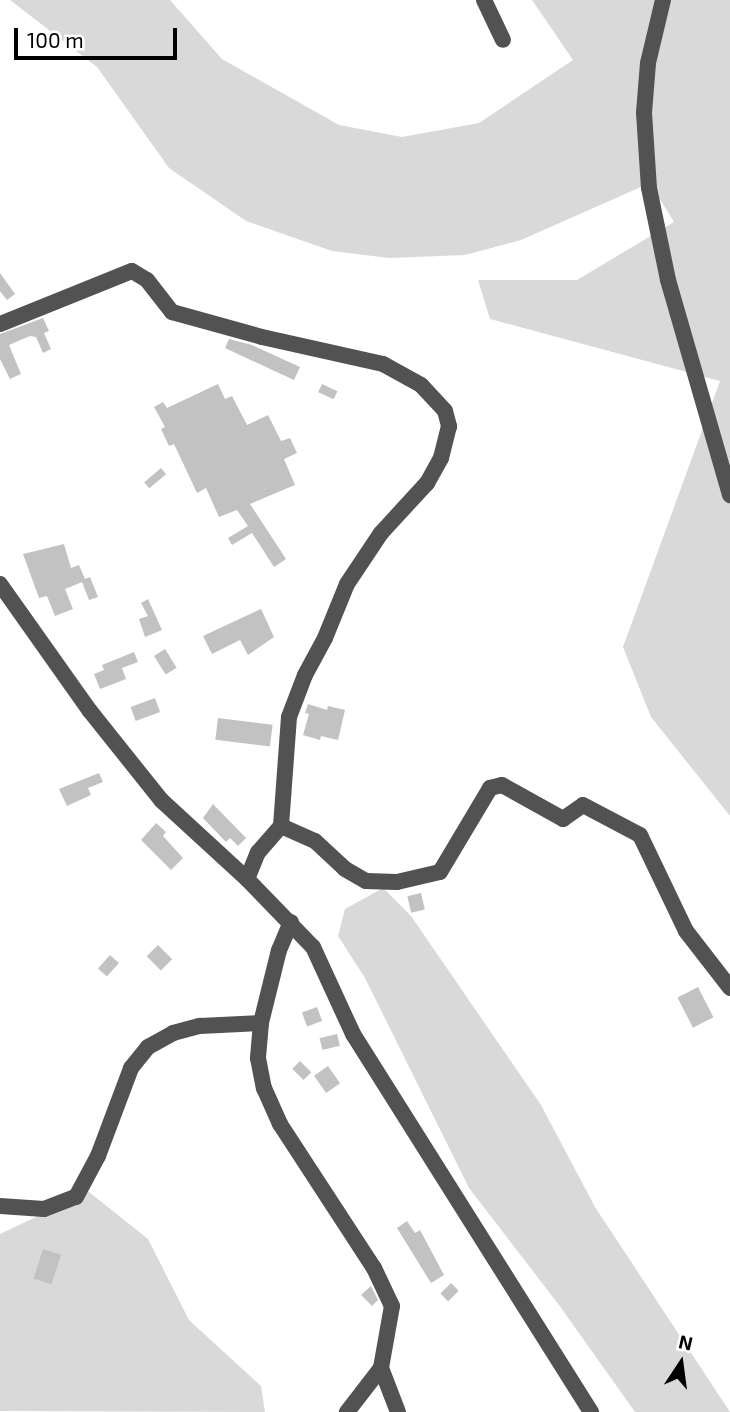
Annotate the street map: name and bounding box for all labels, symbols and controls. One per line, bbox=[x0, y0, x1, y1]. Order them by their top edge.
scale bar bbox=[18, 14, 180, 58]
text: 100 m bbox=[27, 27, 84, 52]
north arrow bbox=[646, 1328, 716, 1398]
text: N bbox=[677, 1329, 695, 1355]

